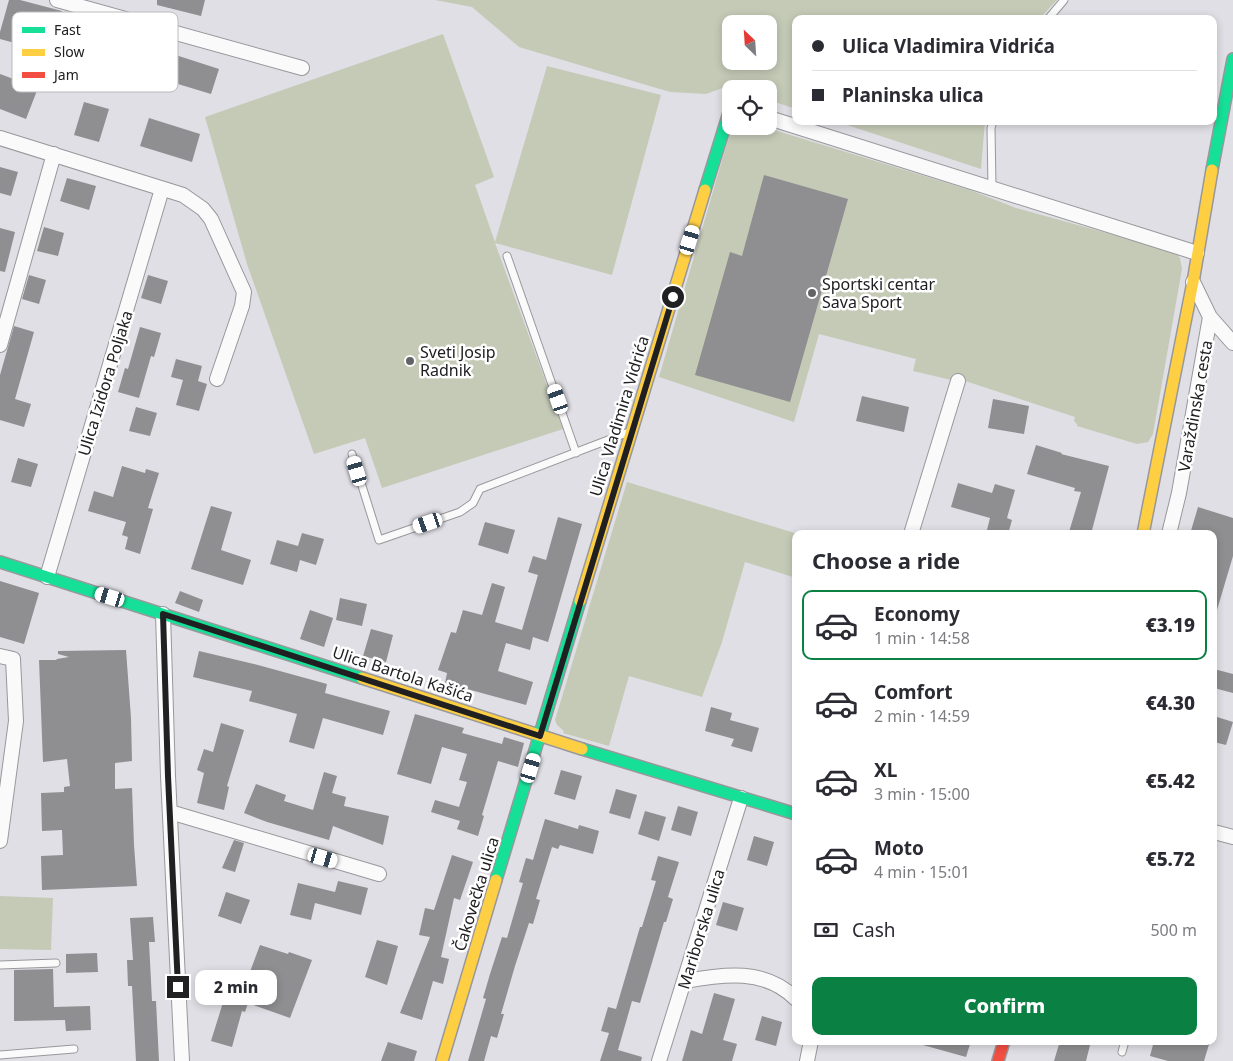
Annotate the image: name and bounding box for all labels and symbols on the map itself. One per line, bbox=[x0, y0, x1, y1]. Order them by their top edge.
legend bbox=[12, 12, 178, 92]
north arrow bbox=[722, 15, 778, 70]
text: Fast bbox=[54, 20, 81, 39]
text: Slow bbox=[54, 42, 85, 61]
text: Jam bbox=[52, 65, 79, 84]
car bbox=[678, 223, 701, 257]
place label: Sportski centar Sava Sport bbox=[822, 273, 936, 313]
route start bbox=[662, 286, 684, 308]
marker: Sportski centar Sava Sport bbox=[806, 287, 818, 299]
street label: Ulica Izidora Poljaka bbox=[72, 308, 138, 458]
street label: Ulica Vladimira Vidrića bbox=[584, 333, 654, 499]
street label: Varaždinska cesta bbox=[1173, 338, 1217, 474]
place label: Sveti Josip Radnik bbox=[420, 341, 496, 381]
marker: Sveti Josip Radnik bbox=[404, 355, 416, 367]
car bbox=[546, 382, 569, 416]
car bbox=[345, 454, 368, 488]
car bbox=[411, 511, 444, 535]
car bbox=[93, 585, 126, 609]
street label: Ulica Bartola Kašića bbox=[330, 641, 476, 707]
car bbox=[519, 751, 542, 785]
street label: Čakovečka ulica bbox=[448, 834, 504, 954]
car bbox=[306, 847, 339, 869]
street label: Mariborska ulica bbox=[672, 866, 730, 992]
callout: 2 min bbox=[196, 970, 278, 1004]
route end bbox=[167, 976, 189, 998]

